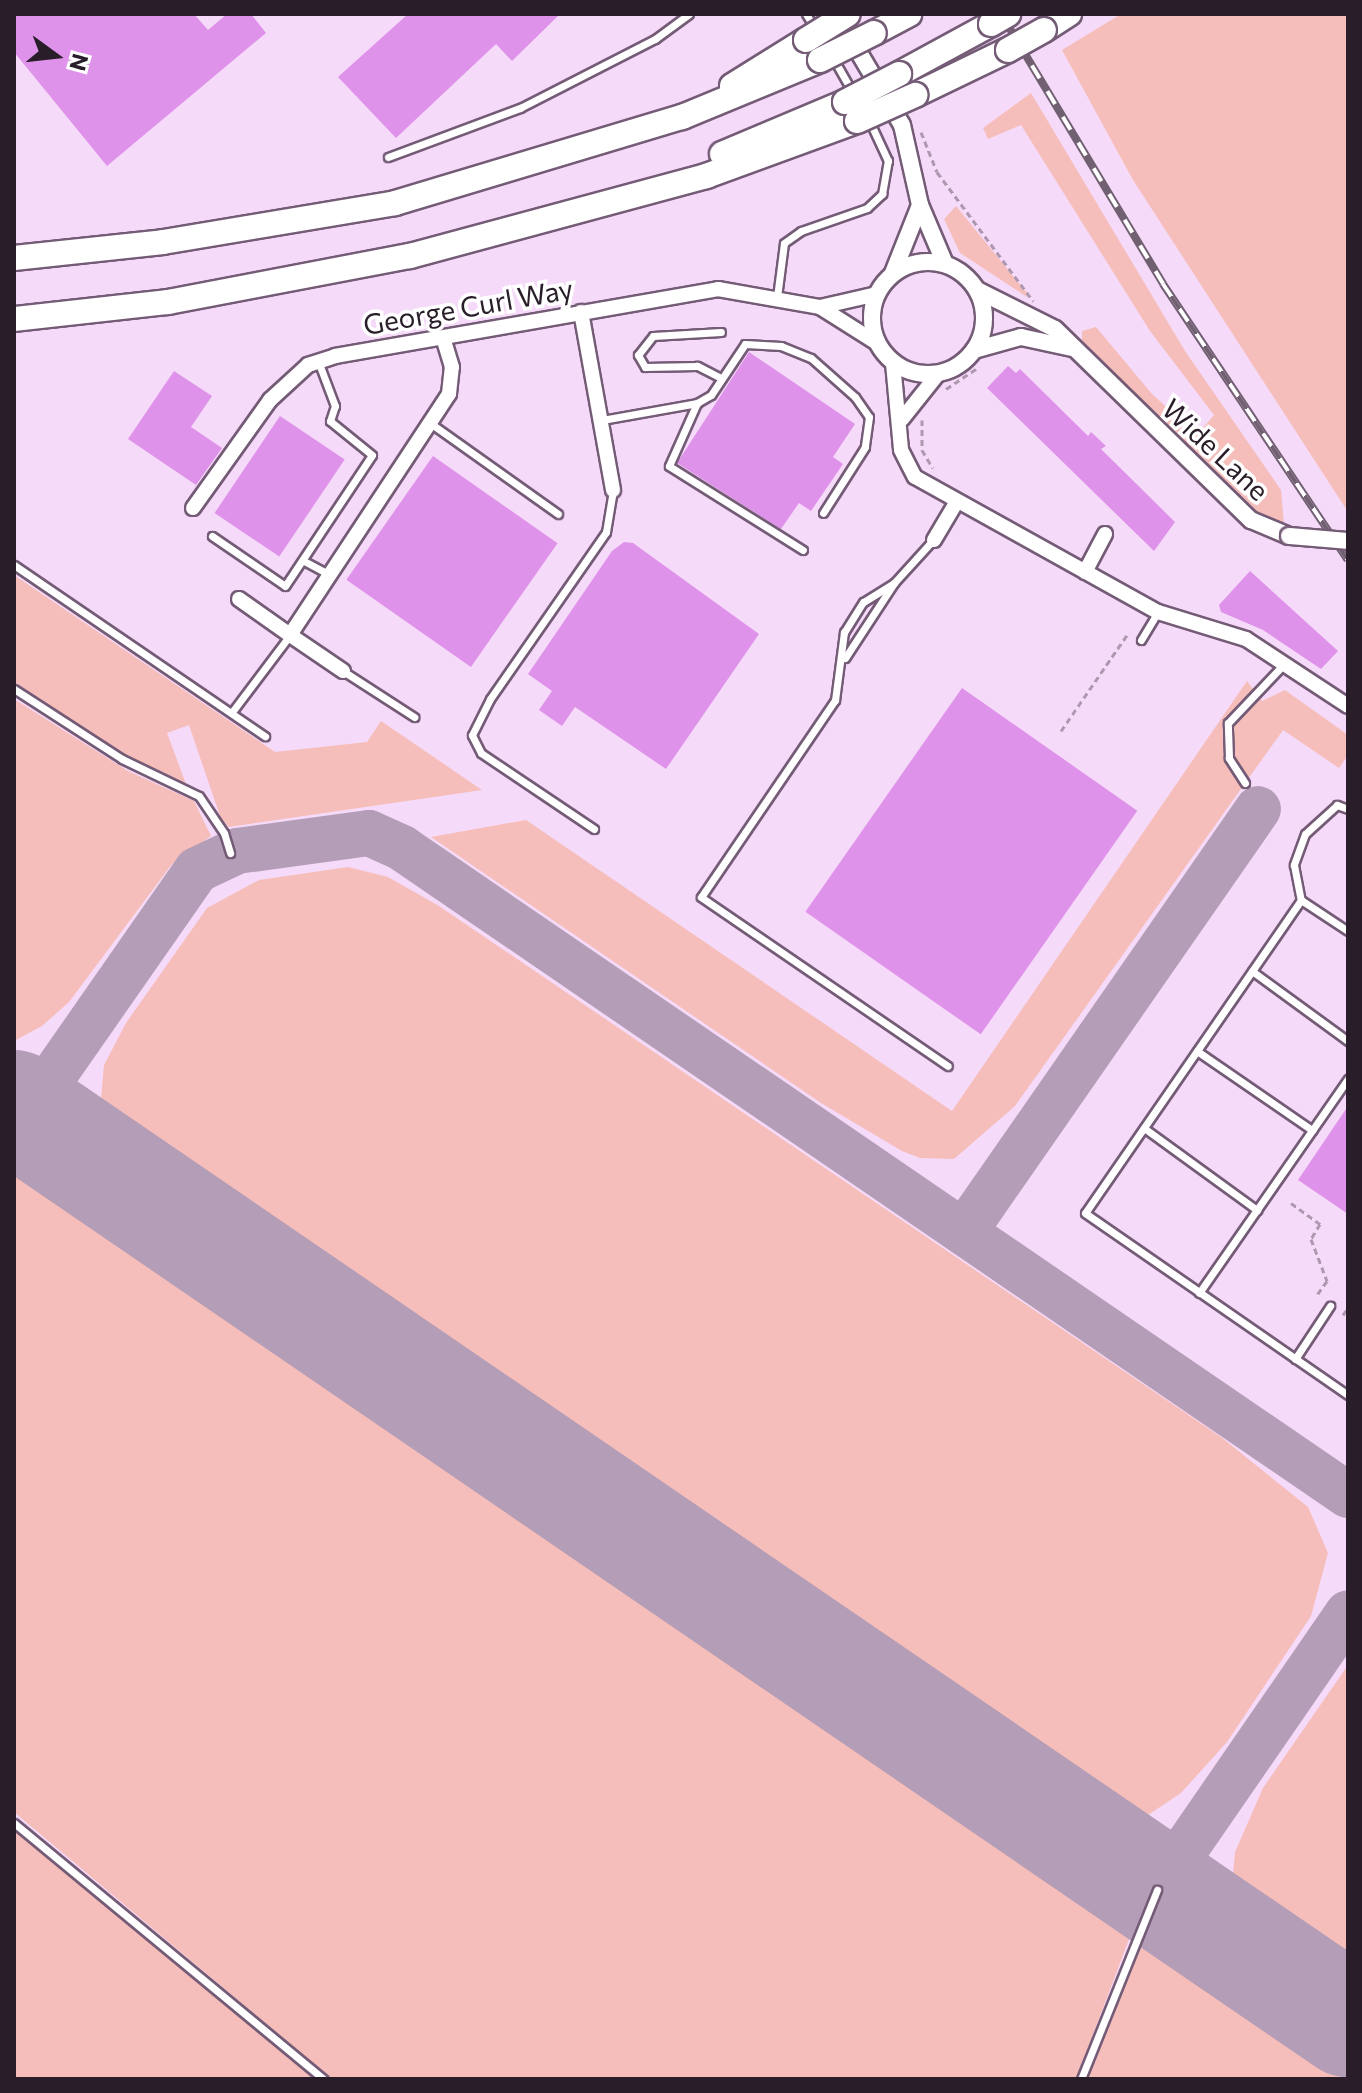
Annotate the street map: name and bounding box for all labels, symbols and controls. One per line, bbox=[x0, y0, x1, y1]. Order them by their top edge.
north arrow bbox=[16, 16, 96, 96]
text: N bbox=[64, 51, 95, 74]
street label: George Curl Way bbox=[360, 271, 576, 341]
street label: Wide Lane bbox=[1156, 391, 1276, 507]

